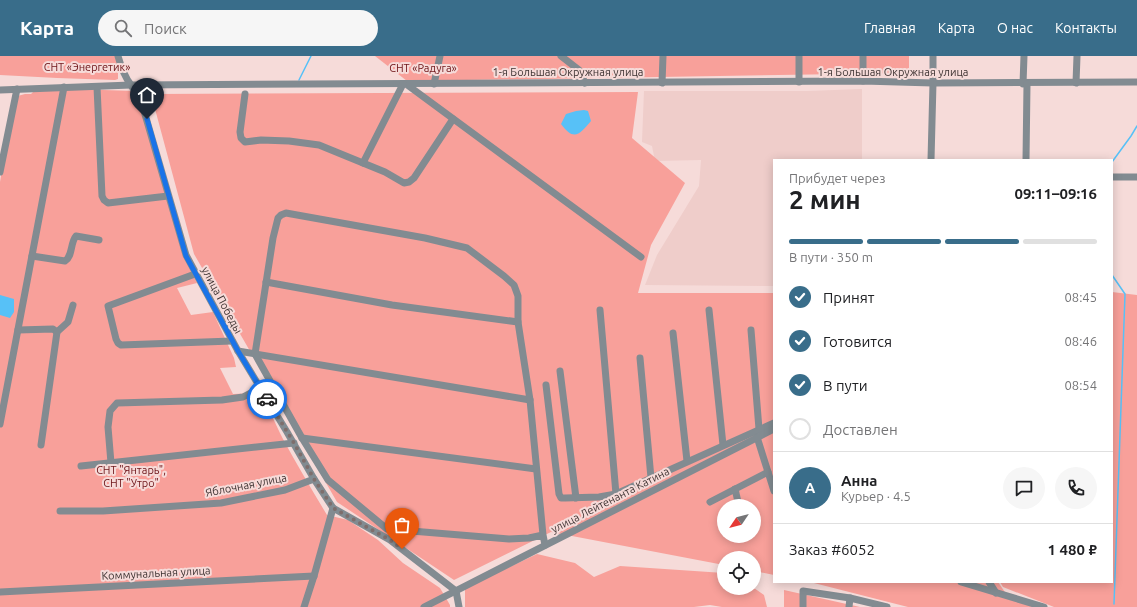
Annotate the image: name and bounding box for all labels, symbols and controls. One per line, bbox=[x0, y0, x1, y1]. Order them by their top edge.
search box bbox=[98, 10, 378, 46]
text: Карта bbox=[20, 17, 74, 39]
icon: search bbox=[112, 17, 134, 39]
text: Поиск bbox=[144, 20, 187, 37]
text: Главная bbox=[864, 20, 916, 36]
text: Карта bbox=[938, 20, 975, 36]
text: О нас bbox=[997, 20, 1033, 36]
text: Контакты bbox=[1055, 20, 1117, 36]
park label: СНТ «Энергетик» bbox=[44, 61, 130, 73]
park label: СНТ «Радуга» bbox=[389, 62, 457, 74]
street label: 1-я Большая Окружная улица bbox=[493, 66, 643, 78]
street label: 1-я Большая Окружная улица bbox=[818, 66, 968, 78]
pin bbox=[130, 78, 164, 119]
icon: home bbox=[136, 84, 158, 106]
text: Прибудет через bbox=[789, 171, 886, 185]
text: 2 мин bbox=[789, 185, 861, 214]
text: 09:11–09:16 bbox=[1014, 185, 1097, 202]
text: В пути · 350 m bbox=[789, 250, 873, 264]
street label: улица Победы bbox=[199, 265, 245, 335]
icon: check bbox=[789, 286, 811, 308]
text: Принят bbox=[823, 289, 875, 306]
text: 08:45 bbox=[1064, 290, 1097, 304]
icon: check bbox=[789, 330, 811, 352]
text: Готовится bbox=[823, 333, 892, 350]
text: 08:46 bbox=[1064, 334, 1097, 348]
icon: check bbox=[789, 374, 811, 396]
text: В пути bbox=[823, 377, 868, 394]
text: 08:54 bbox=[1064, 378, 1097, 392]
courier bbox=[247, 379, 287, 419]
icon: car bbox=[256, 388, 278, 410]
text: Доставлен bbox=[823, 421, 898, 438]
park label: СНТ "Янтарь", СНТ "Утро" bbox=[96, 464, 166, 489]
street label: улица Лейтенанта Катина bbox=[549, 465, 671, 535]
button: chat bbox=[1003, 467, 1045, 509]
button: phone bbox=[1055, 467, 1097, 509]
street label: Яблочная улица bbox=[204, 471, 288, 499]
text: Анна bbox=[841, 472, 877, 489]
text: А bbox=[805, 479, 815, 496]
text: Курьер · 4.5 bbox=[841, 489, 911, 503]
north arrow bbox=[717, 499, 761, 543]
map controls bbox=[717, 499, 761, 595]
pin bbox=[385, 508, 419, 549]
icon: bag bbox=[391, 514, 413, 536]
text: Заказ #6052 bbox=[789, 541, 875, 558]
text: 1 480 ₽ bbox=[1048, 541, 1097, 558]
button: locate bbox=[717, 551, 761, 595]
street label: Коммунальная улица bbox=[101, 564, 211, 582]

